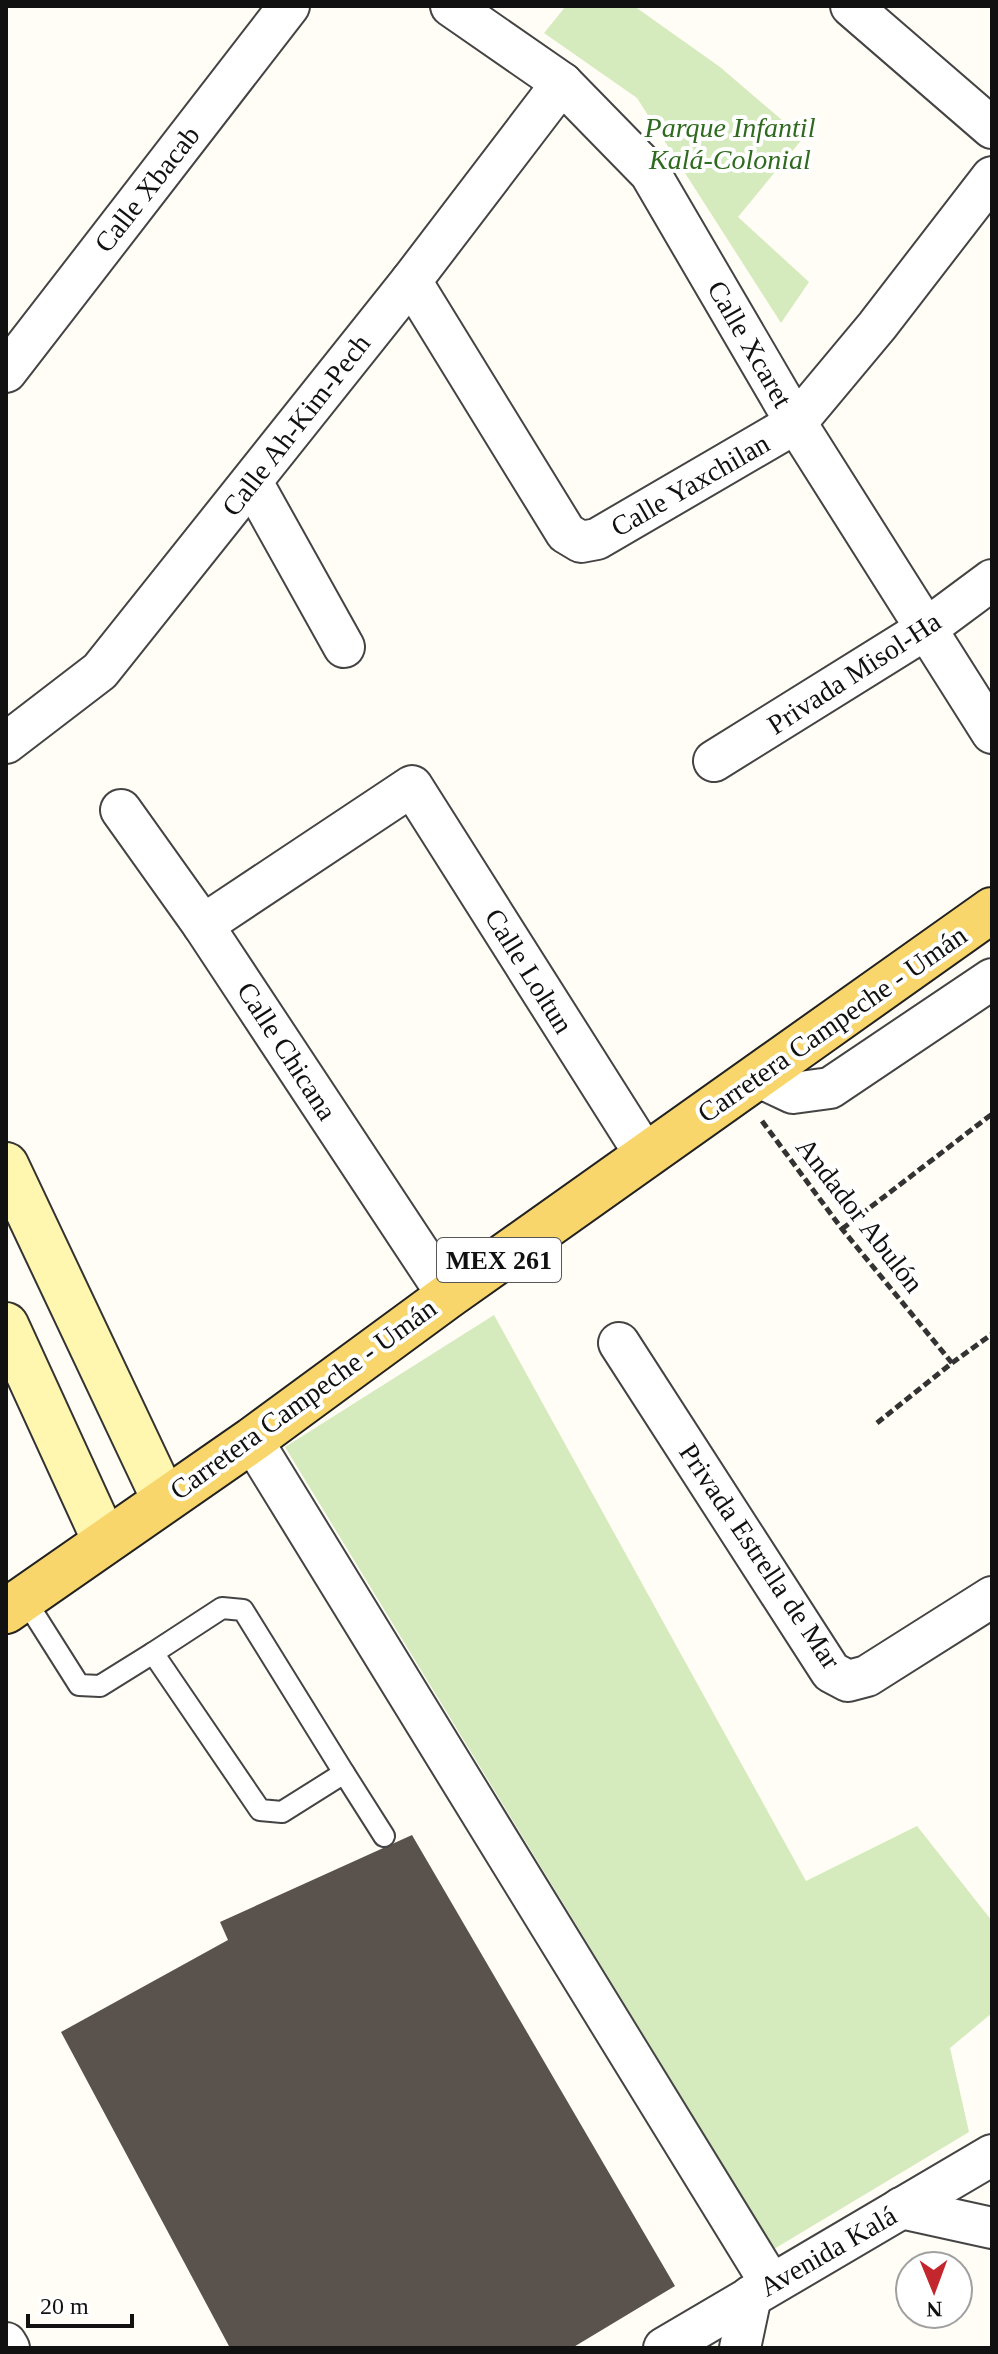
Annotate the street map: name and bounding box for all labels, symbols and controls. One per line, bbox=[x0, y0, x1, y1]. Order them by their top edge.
park label: Parque Infantil Kalá-Colonial bbox=[644, 112, 816, 175]
street label: Calle Xbacab bbox=[88, 120, 206, 258]
street label: Calle Xcaret bbox=[701, 275, 799, 413]
street label: Calle Ah-Kim-Pech bbox=[216, 328, 376, 522]
street label: Calle Yaxchilan bbox=[605, 427, 775, 543]
street label: Privada Misol-Ha bbox=[762, 605, 947, 740]
street label: Calle Loltun bbox=[479, 903, 579, 1039]
street label: Carretera Campeche - Umán bbox=[692, 919, 972, 1129]
street label: Calle Chicana bbox=[231, 976, 343, 1126]
street label: Andador Abulón bbox=[790, 1132, 930, 1298]
road number: MEX 261 bbox=[437, 1238, 561, 1282]
street label: Carretera Campeche - Umán bbox=[164, 1292, 442, 1506]
street label: Privada Estrella de Mar bbox=[673, 1437, 847, 1675]
street label: Avenida Kalá bbox=[754, 2199, 902, 2303]
north arrow bbox=[894, 2250, 974, 2330]
scale bar bbox=[28, 2278, 132, 2328]
text: 20 m bbox=[40, 2293, 89, 2319]
text: N bbox=[926, 2297, 943, 2322]

